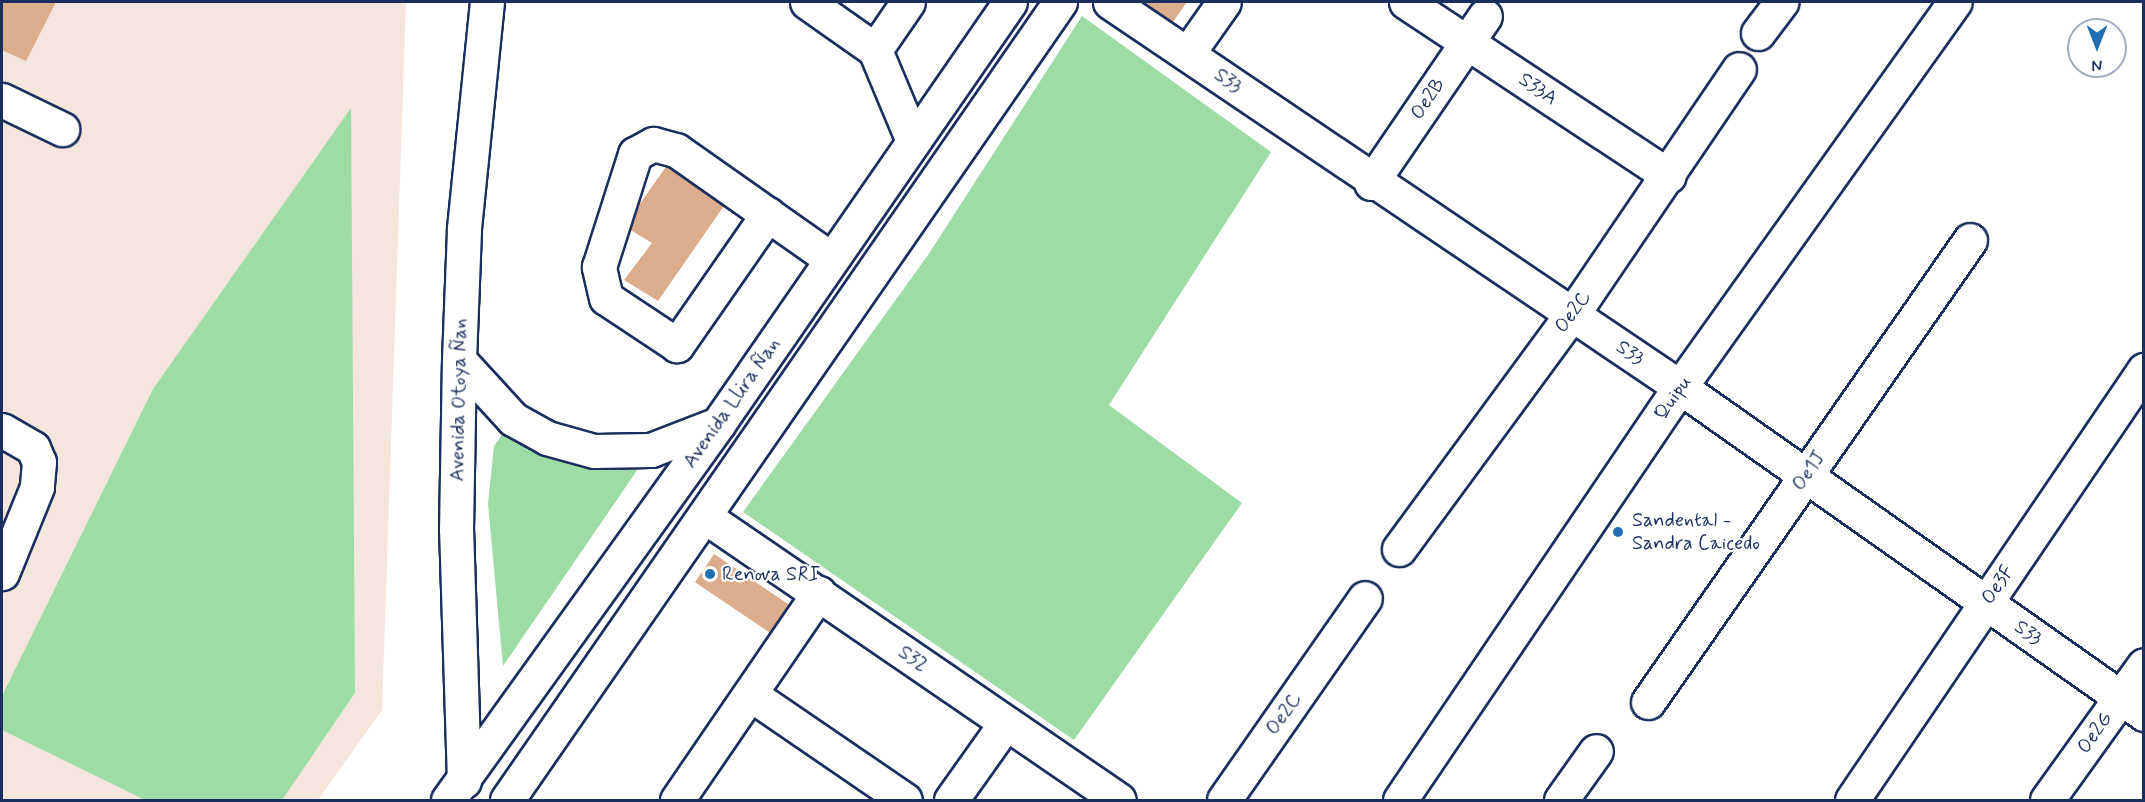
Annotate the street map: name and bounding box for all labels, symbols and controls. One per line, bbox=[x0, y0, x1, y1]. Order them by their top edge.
north arrow bbox=[2067, 18, 2127, 78]
text: N bbox=[2092, 54, 2102, 75]
street label: S33 bbox=[1209, 63, 1247, 99]
street label: S33A bbox=[1514, 67, 1562, 111]
street label: Oe2B bbox=[1405, 74, 1451, 124]
street label: Oe2C bbox=[1550, 286, 1596, 338]
street label: Avenida Otoya Ñan bbox=[446, 317, 472, 483]
street label: Avenida Llira Ñan bbox=[678, 333, 786, 473]
street label: S33 bbox=[1611, 335, 1649, 371]
street label: Quipu bbox=[1649, 371, 1697, 425]
street label: Oe1J bbox=[1787, 446, 1831, 496]
place label: Sandental - Sandra Caicedo bbox=[1632, 508, 1765, 555]
marker: Sandental - Sandra Caicedo bbox=[1609, 523, 1627, 541]
street label: Oe3F bbox=[1976, 561, 2020, 609]
place label: Renova SRI bbox=[722, 562, 819, 586]
marker: Renova SRI bbox=[703, 567, 717, 581]
street label: S33 bbox=[2009, 615, 2047, 651]
street label: S32 bbox=[894, 640, 932, 678]
street label: Oe2C bbox=[1261, 688, 1307, 740]
street label: Oe2G bbox=[2072, 707, 2118, 759]

